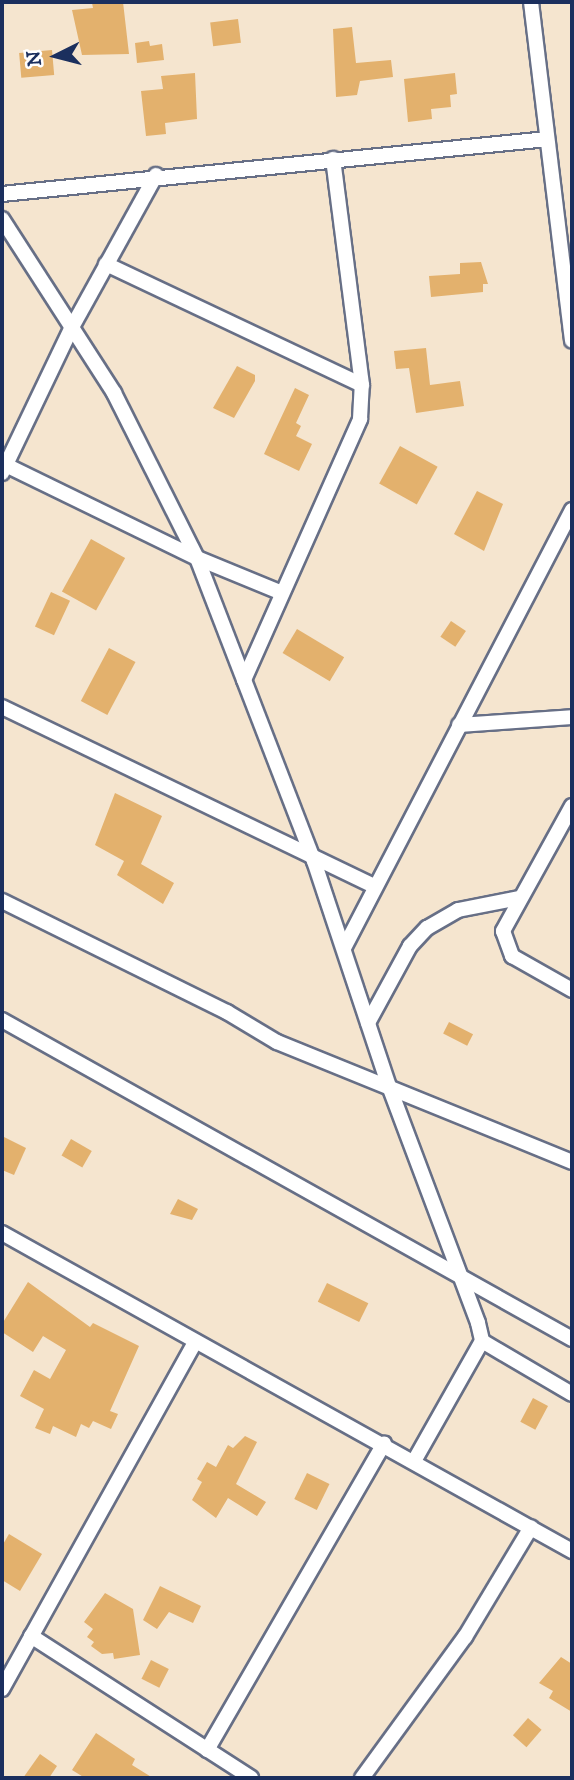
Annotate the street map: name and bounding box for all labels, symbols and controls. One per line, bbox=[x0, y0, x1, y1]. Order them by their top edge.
north arrow bbox=[21, 21, 91, 91]
text: N bbox=[22, 49, 47, 67]

